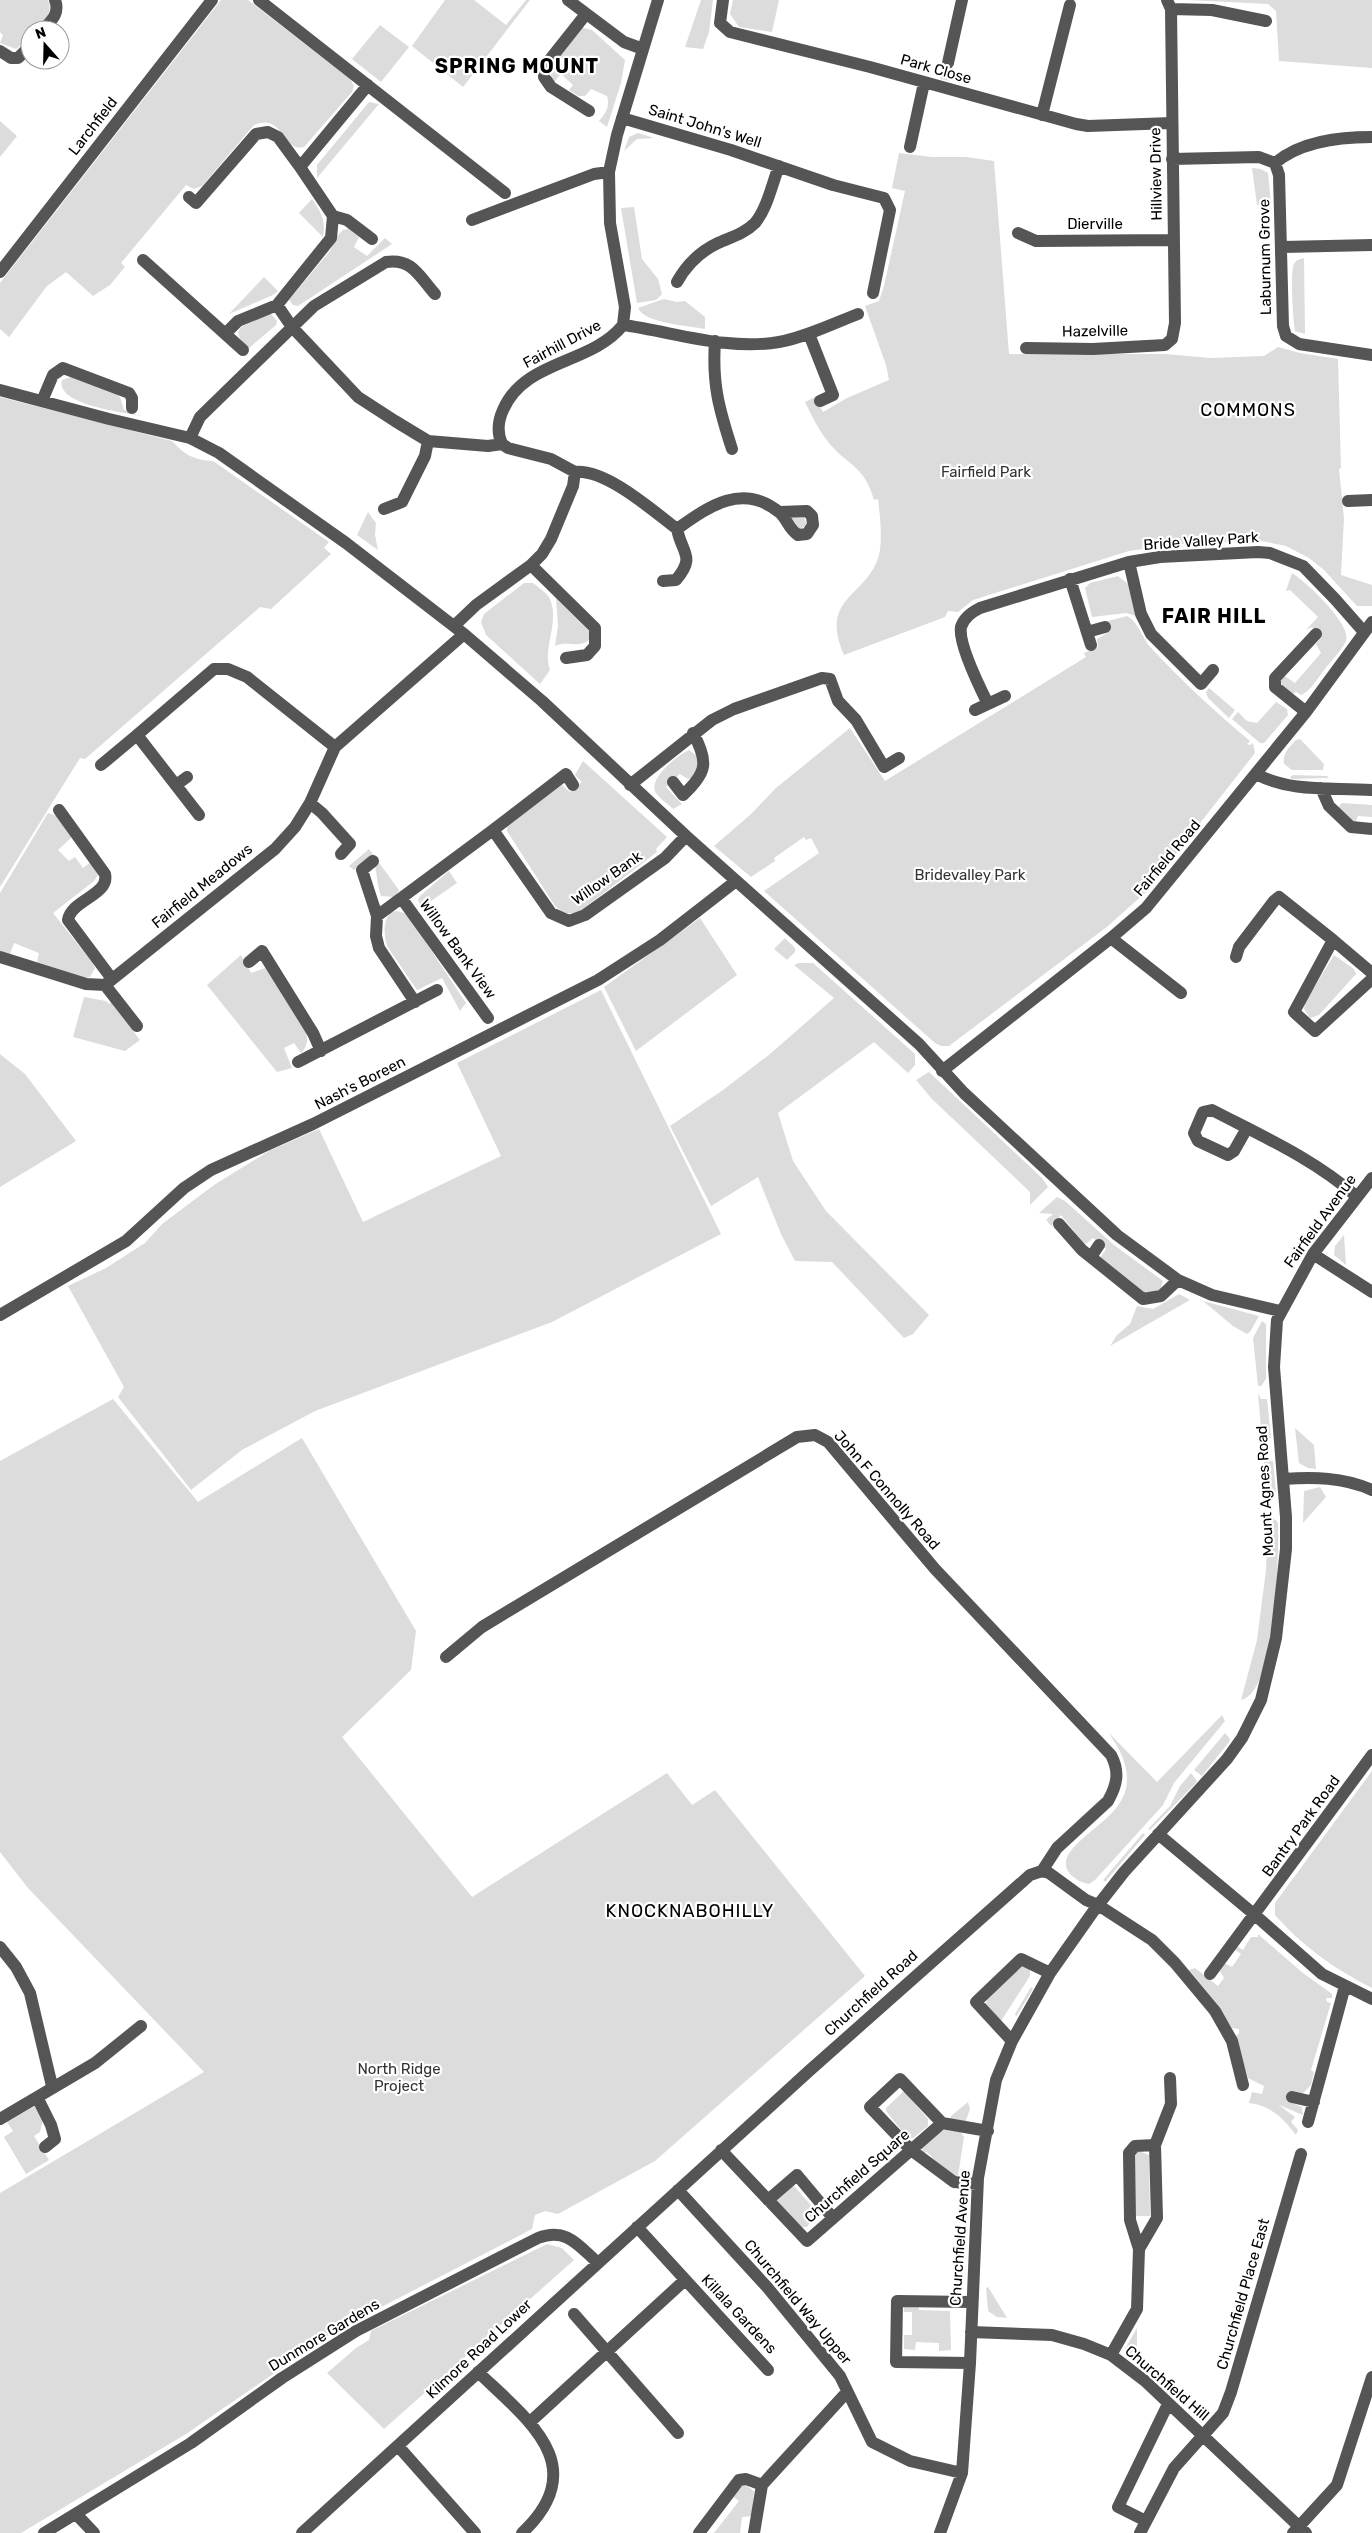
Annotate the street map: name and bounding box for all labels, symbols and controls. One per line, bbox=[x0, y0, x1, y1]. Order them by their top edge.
north arrow bbox=[20, 20, 70, 70]
text: N bbox=[33, 24, 48, 43]
street label: Park Close bbox=[898, 50, 974, 88]
district label: SPRING MOUNT bbox=[435, 54, 599, 78]
street label: Larchfield bbox=[65, 93, 121, 159]
street label: Saint John's Well bbox=[646, 100, 764, 152]
street label: Hillview Drive bbox=[1146, 127, 1166, 221]
street label: Laburnum Grove bbox=[1255, 199, 1275, 315]
street label: Dierville bbox=[1067, 215, 1123, 233]
street label: Fairhill Drive bbox=[520, 316, 604, 372]
street label: Hazelville bbox=[1062, 321, 1128, 341]
district label: COMMONS bbox=[1200, 399, 1296, 421]
park label: Fairfield Park bbox=[941, 463, 1031, 481]
street label: Bride Valley Park bbox=[1143, 528, 1259, 554]
district label: FAIR HILL bbox=[1162, 604, 1266, 628]
street label: Fairfield Road bbox=[1130, 816, 1204, 900]
street label: Fairfield Meadows bbox=[148, 840, 256, 932]
street label: Willow Bank bbox=[568, 847, 646, 909]
park label: Bridevalley Park bbox=[915, 866, 1026, 884]
street label: Willow Bank View bbox=[416, 896, 500, 1002]
street label: Nash's Boreen bbox=[312, 1052, 408, 1114]
street label: Fairfield Avenue bbox=[1280, 1171, 1360, 1271]
street label: Mount Agnes Road bbox=[1253, 1425, 1277, 1557]
street label: John F Connolly Road bbox=[830, 1427, 944, 1553]
street label: Bantry Park Road bbox=[1258, 1772, 1344, 1880]
district label: KNOCKNABOHILLY bbox=[606, 1900, 774, 1922]
street label: Churchfield Road bbox=[821, 1946, 921, 2040]
park label: North Ridge Project bbox=[357, 2060, 441, 2095]
street label: Churchfield Square bbox=[801, 2125, 913, 2227]
street label: Churchfield Avenue bbox=[946, 2170, 974, 2306]
street label: Churchfield Place East bbox=[1213, 2216, 1273, 2372]
street label: Churchfield Way Upper bbox=[740, 2236, 856, 2368]
street label: Killala Gardens bbox=[698, 2271, 781, 2358]
street label: Dunmore Gardens bbox=[265, 2295, 383, 2375]
street label: Kilmore Road Lower bbox=[423, 2295, 536, 2403]
street label: Churchfield Hill bbox=[1121, 2342, 1213, 2424]

